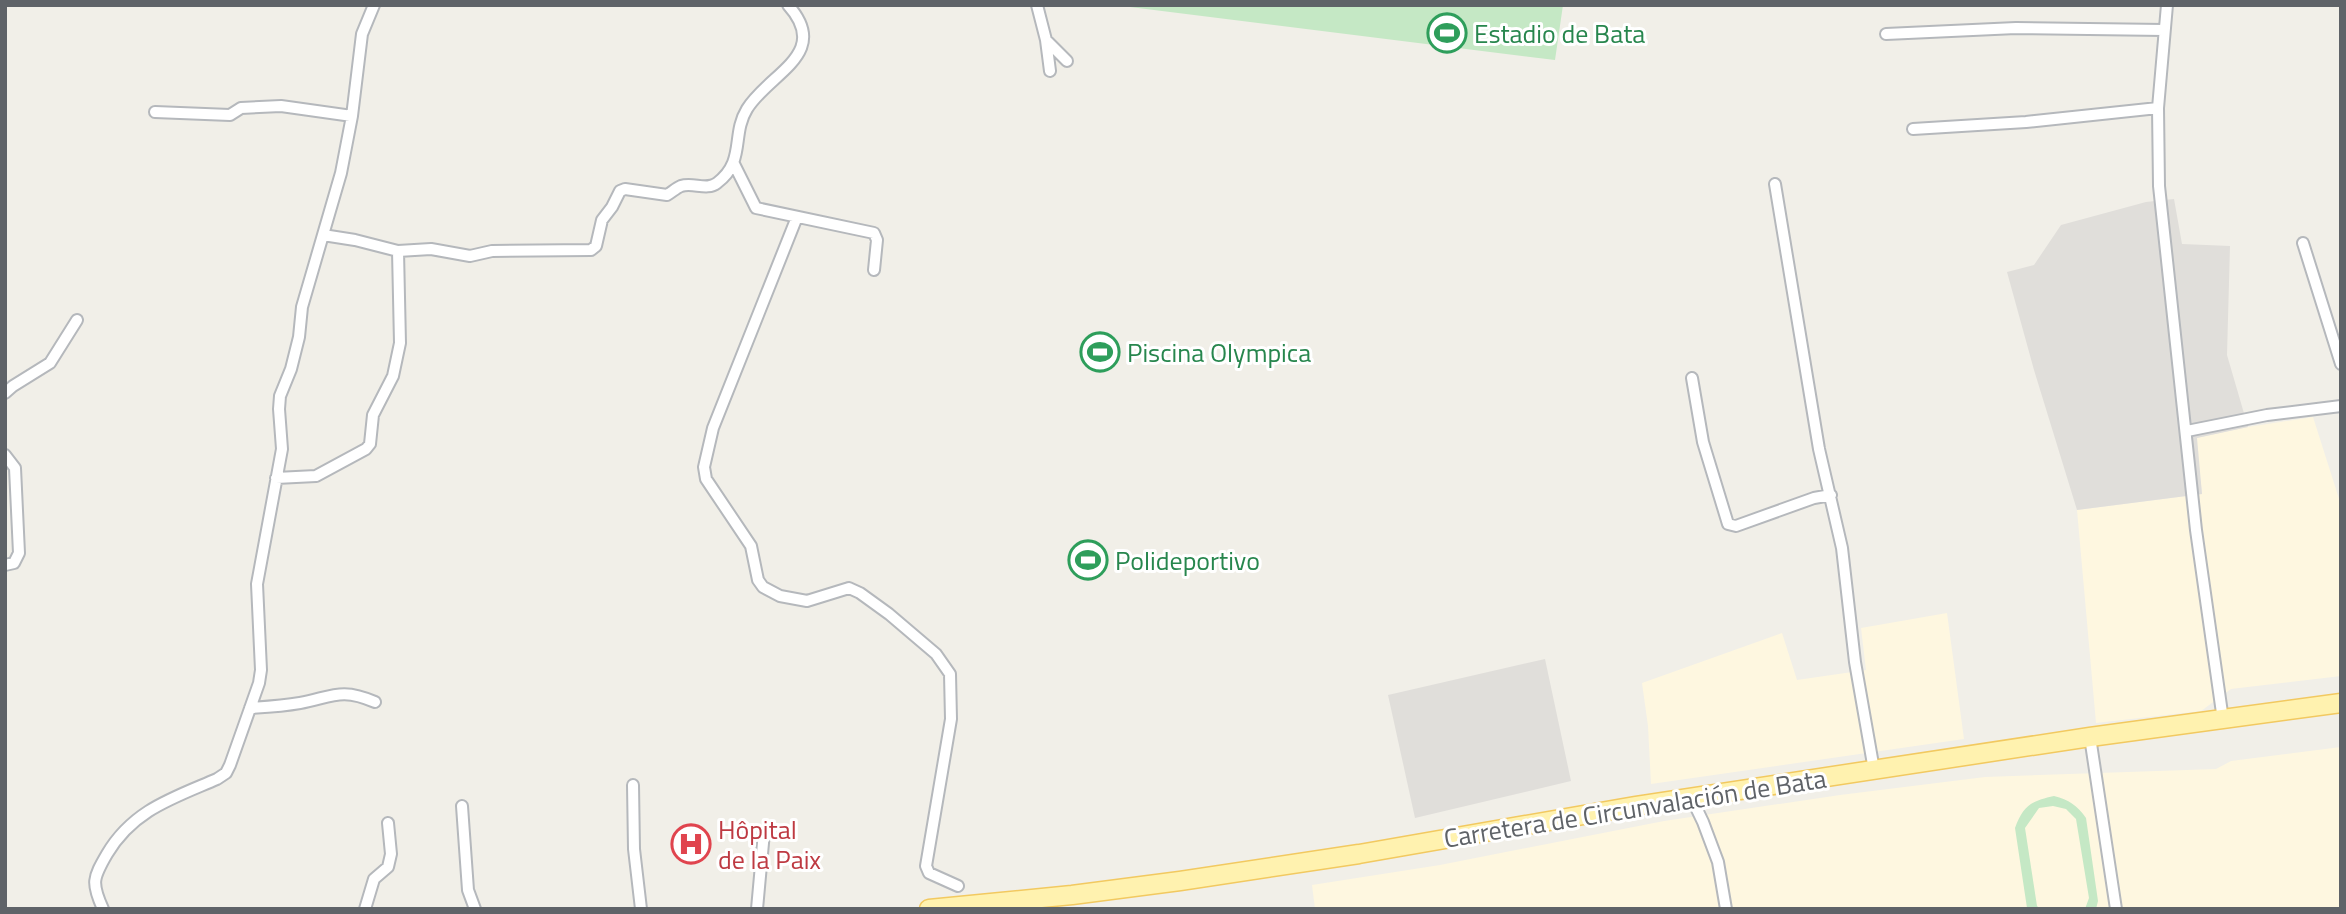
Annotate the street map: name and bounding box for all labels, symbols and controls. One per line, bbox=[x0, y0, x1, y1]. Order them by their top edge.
sports icon: Estadio de Bata bbox=[1426, 12, 1468, 54]
place label: Estadio de Bata bbox=[1474, 14, 1645, 53]
sports icon: Piscina Olympica bbox=[1079, 331, 1121, 373]
place label: Piscina Olympica bbox=[1127, 333, 1311, 372]
sports icon: Polideportivo bbox=[1067, 539, 1109, 581]
place label: Polideportivo bbox=[1115, 541, 1260, 580]
street label: Carretera de Circunvalación de Bata bbox=[1441, 758, 1829, 858]
place label: Hôpital de la Paix bbox=[718, 810, 821, 879]
hospital icon: Hôpital de la Paix bbox=[670, 823, 712, 865]

